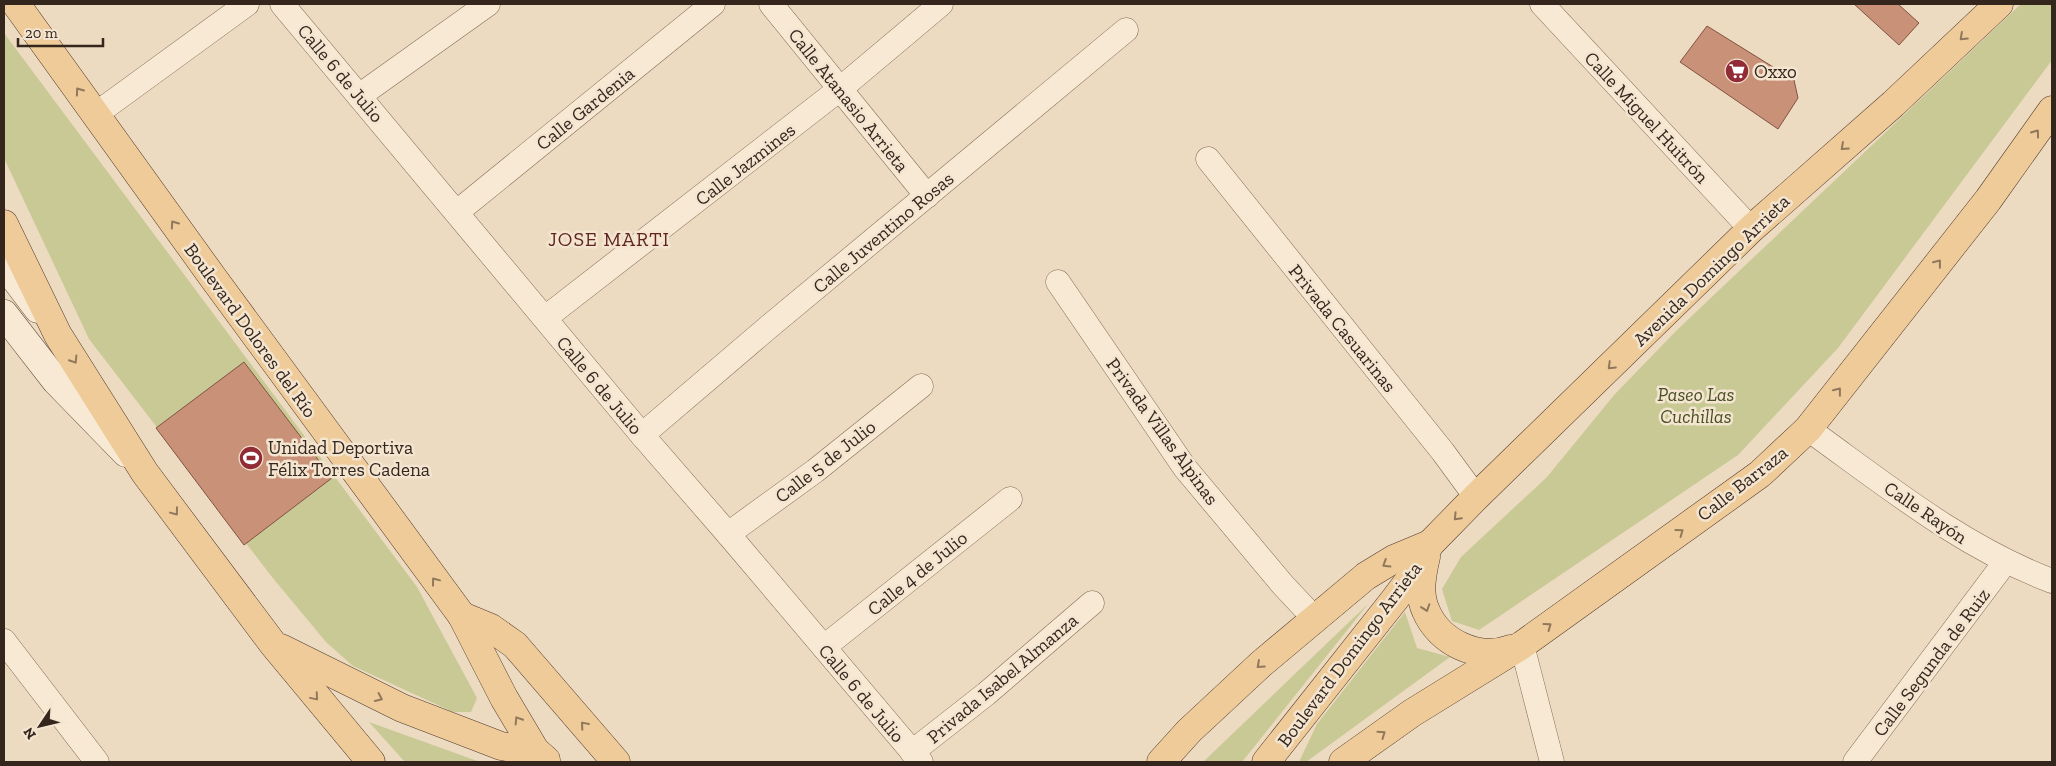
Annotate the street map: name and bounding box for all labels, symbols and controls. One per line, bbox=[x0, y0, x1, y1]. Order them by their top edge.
scale bar bbox=[18, 15, 102, 47]
street label: Calle 6 de Julio bbox=[293, 19, 389, 127]
text: 20 m bbox=[25, 24, 58, 42]
street label: Calle Atanasio Arrieta bbox=[784, 24, 914, 177]
one-way arrow bbox=[1960, 31, 1969, 40]
street label: Calle Miguel Huitrón bbox=[1580, 47, 1714, 188]
supermarket icon: Oxxo bbox=[1724, 58, 1750, 84]
place label: Oxxo bbox=[1754, 60, 1797, 83]
street label: Calle Gardenia bbox=[532, 62, 639, 155]
one-way arrow bbox=[77, 88, 85, 97]
street label: Calle Jazmines bbox=[691, 118, 800, 211]
one-way arrow bbox=[2030, 129, 2039, 139]
one-way arrow bbox=[1840, 142, 1849, 151]
street label: Calle Juventino Rosas bbox=[808, 167, 958, 298]
street label: Avenida Domingo Arrieta bbox=[1628, 190, 1794, 351]
one-way arrow bbox=[171, 220, 180, 229]
district label: JOSE MARTI bbox=[548, 227, 670, 251]
street label: Boulevard Dolores del Río bbox=[180, 239, 322, 422]
street label: Privada Casuarinas bbox=[1284, 260, 1401, 397]
one-way arrow bbox=[1933, 260, 1941, 269]
street label: Calle 6 de Julio bbox=[552, 331, 648, 439]
street label: Privada Villas Alpinas bbox=[1102, 353, 1224, 509]
one-way arrow bbox=[68, 355, 78, 364]
one-way arrow bbox=[1607, 360, 1616, 369]
park label: Paseo Las Cuchillas bbox=[1657, 383, 1735, 428]
one-way arrow bbox=[1832, 387, 1841, 397]
street label: Calle 5 de Julio bbox=[770, 415, 880, 508]
place label: Unidad Deportiva Félix Torres Cadena bbox=[268, 436, 430, 481]
street label: Calle Barraza bbox=[1692, 441, 1792, 526]
sports icon: Unidad Deportiva Félix Torres Cadena bbox=[238, 445, 264, 471]
street label: Calle Rayón bbox=[1880, 476, 1972, 549]
one-way arrow bbox=[169, 506, 177, 515]
one-way arrow bbox=[1454, 511, 1463, 520]
street label: Calle 4 de Julio bbox=[863, 526, 972, 621]
one-way arrow bbox=[1674, 529, 1683, 537]
street label: Boulevard Domingo Arrieta bbox=[1272, 557, 1426, 751]
one-way arrow bbox=[1383, 557, 1392, 567]
one-way arrow bbox=[432, 577, 441, 587]
street label: Calle Segunda de Ruiz bbox=[1868, 583, 1995, 741]
one-way arrow bbox=[1420, 603, 1430, 612]
street label: Privada Isabel Almanza bbox=[922, 609, 1082, 748]
one-way arrow bbox=[1542, 623, 1552, 632]
street label: Calle 6 de Julio bbox=[814, 639, 910, 747]
one-way arrow bbox=[1256, 660, 1265, 669]
one-way arrow bbox=[310, 691, 319, 700]
one-way arrow bbox=[374, 692, 383, 702]
north arrow bbox=[15, 701, 65, 751]
one-way arrow bbox=[514, 717, 524, 726]
one-way arrow bbox=[581, 722, 590, 731]
text: N bbox=[20, 724, 40, 742]
one-way arrow bbox=[1376, 731, 1386, 740]

